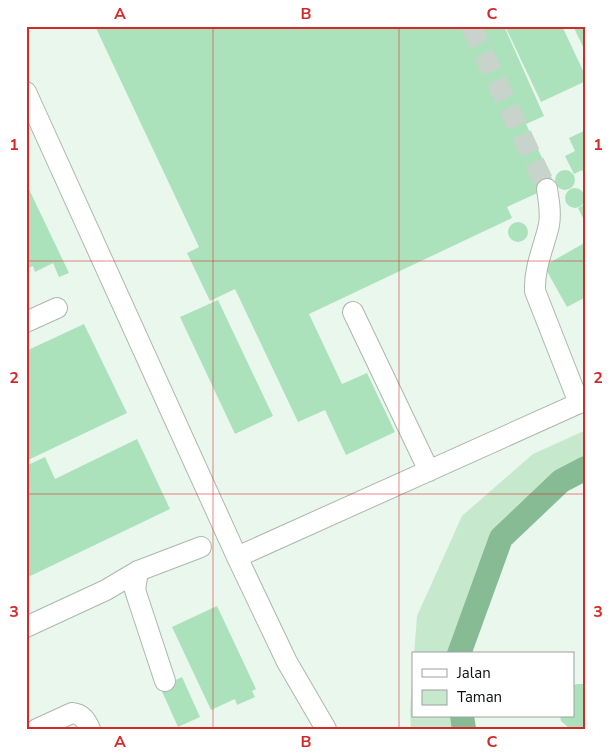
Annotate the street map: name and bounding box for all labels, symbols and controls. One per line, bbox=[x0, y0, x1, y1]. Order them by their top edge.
text: A bbox=[114, 3, 126, 25]
text: B bbox=[300, 3, 312, 25]
text: C bbox=[487, 3, 498, 25]
text: 1 bbox=[9, 134, 19, 156]
text: 1 bbox=[593, 134, 603, 156]
text: 2 bbox=[9, 367, 19, 389]
text: 2 bbox=[593, 367, 603, 389]
text: 3 bbox=[9, 601, 19, 623]
text: 3 bbox=[593, 601, 603, 623]
legend bbox=[412, 652, 574, 718]
text: Jalan bbox=[456, 663, 491, 683]
text: Taman bbox=[457, 687, 502, 707]
text: A bbox=[114, 731, 126, 753]
text: B bbox=[300, 731, 312, 753]
text: C bbox=[487, 731, 498, 753]

